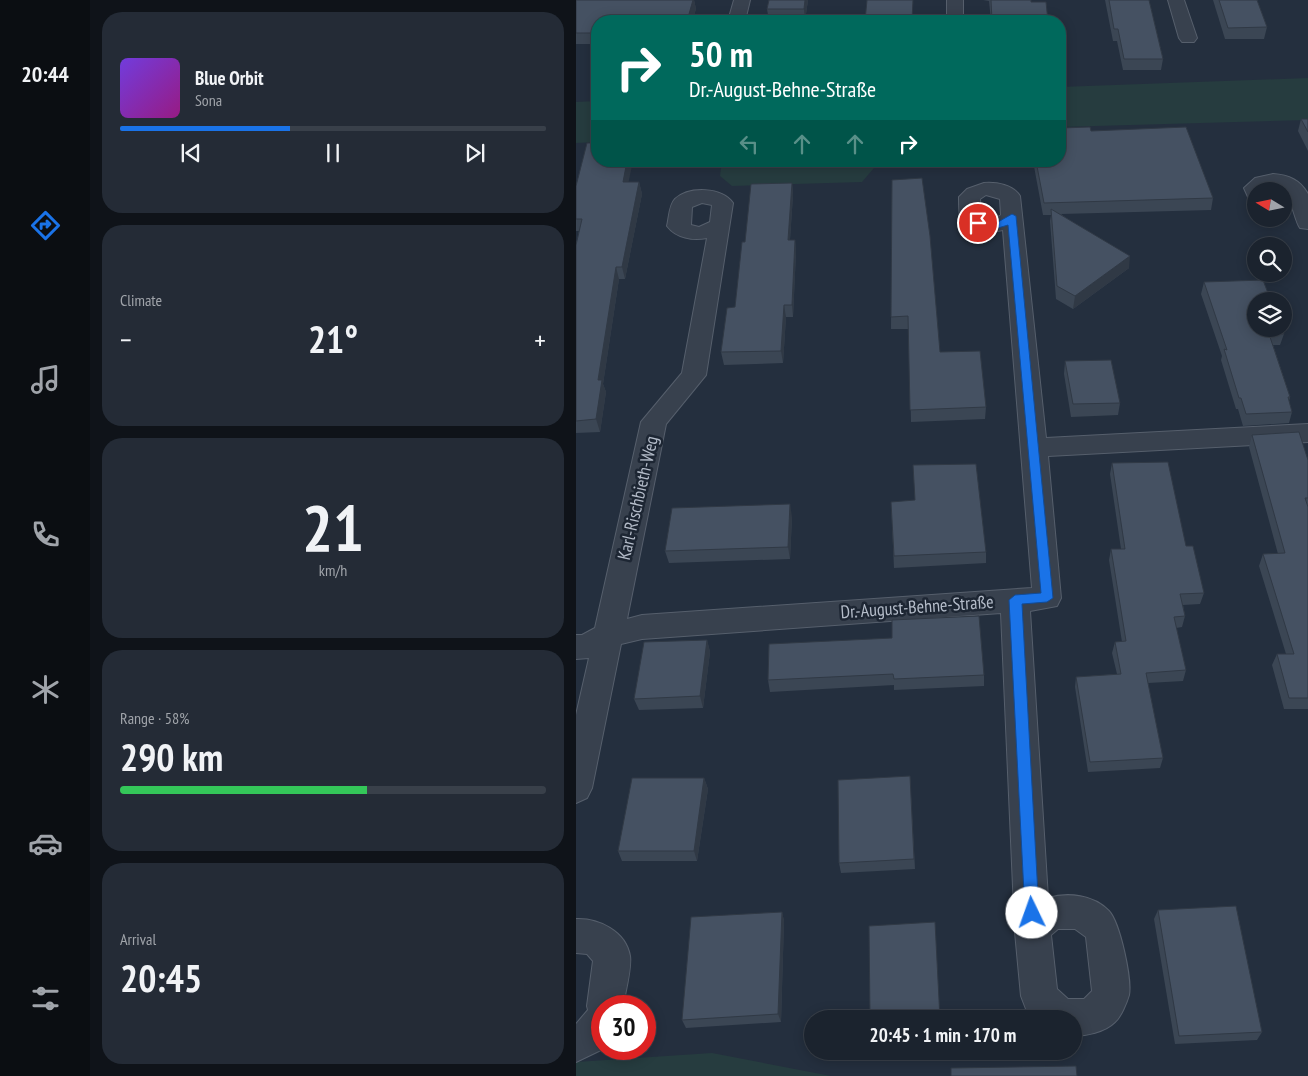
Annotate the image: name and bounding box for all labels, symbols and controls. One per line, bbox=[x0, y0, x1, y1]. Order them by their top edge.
text: 50 m bbox=[689, 31, 753, 77]
icon: right bbox=[606, 35, 671, 100]
text: 20:44 bbox=[21, 60, 69, 88]
text: Blue Orbit bbox=[195, 66, 264, 90]
text: Dr.-August-Behne-Straße bbox=[689, 75, 876, 103]
text: Sona bbox=[195, 90, 222, 110]
icon: left bbox=[735, 130, 763, 158]
icon: ahead bbox=[788, 130, 816, 158]
icon: ahead bbox=[841, 130, 869, 158]
icon: right bbox=[894, 130, 922, 158]
icon: previous bbox=[177, 139, 205, 167]
icon: pause bbox=[319, 139, 347, 167]
icon: next bbox=[461, 139, 489, 167]
north arrow bbox=[1247, 182, 1292, 228]
map controls bbox=[1247, 182, 1292, 337]
pin bbox=[957, 202, 999, 244]
icon: directions bbox=[28, 208, 63, 243]
icon: arrive bbox=[964, 209, 992, 237]
button: search bbox=[1247, 237, 1292, 282]
text: Climate bbox=[120, 290, 162, 310]
button: layers bbox=[1247, 292, 1292, 337]
text: 21° bbox=[308, 314, 358, 363]
text: − bbox=[120, 321, 132, 358]
text: + bbox=[534, 321, 546, 358]
icon: music bbox=[28, 362, 63, 397]
street label: Karl-Rischbieth-Weg bbox=[612, 434, 663, 562]
text: 21 bbox=[302, 485, 364, 569]
icon: phone bbox=[28, 517, 63, 552]
text: km/h bbox=[319, 560, 347, 580]
street label: Dr.-August-Behne-Straße bbox=[840, 590, 994, 623]
icon: climate bbox=[28, 672, 63, 707]
text: Range · 58% bbox=[120, 708, 189, 728]
text: 290 km bbox=[120, 732, 223, 781]
icon: car bbox=[28, 826, 63, 861]
position arrow bbox=[1005, 886, 1057, 938]
text: Arrival bbox=[120, 929, 156, 949]
text: 20:45 bbox=[120, 953, 202, 1002]
icon: filters bbox=[28, 981, 63, 1016]
speed limit sign: 30 bbox=[591, 995, 656, 1060]
text: 20:45 · 1 min · 170 m bbox=[870, 1023, 1016, 1047]

